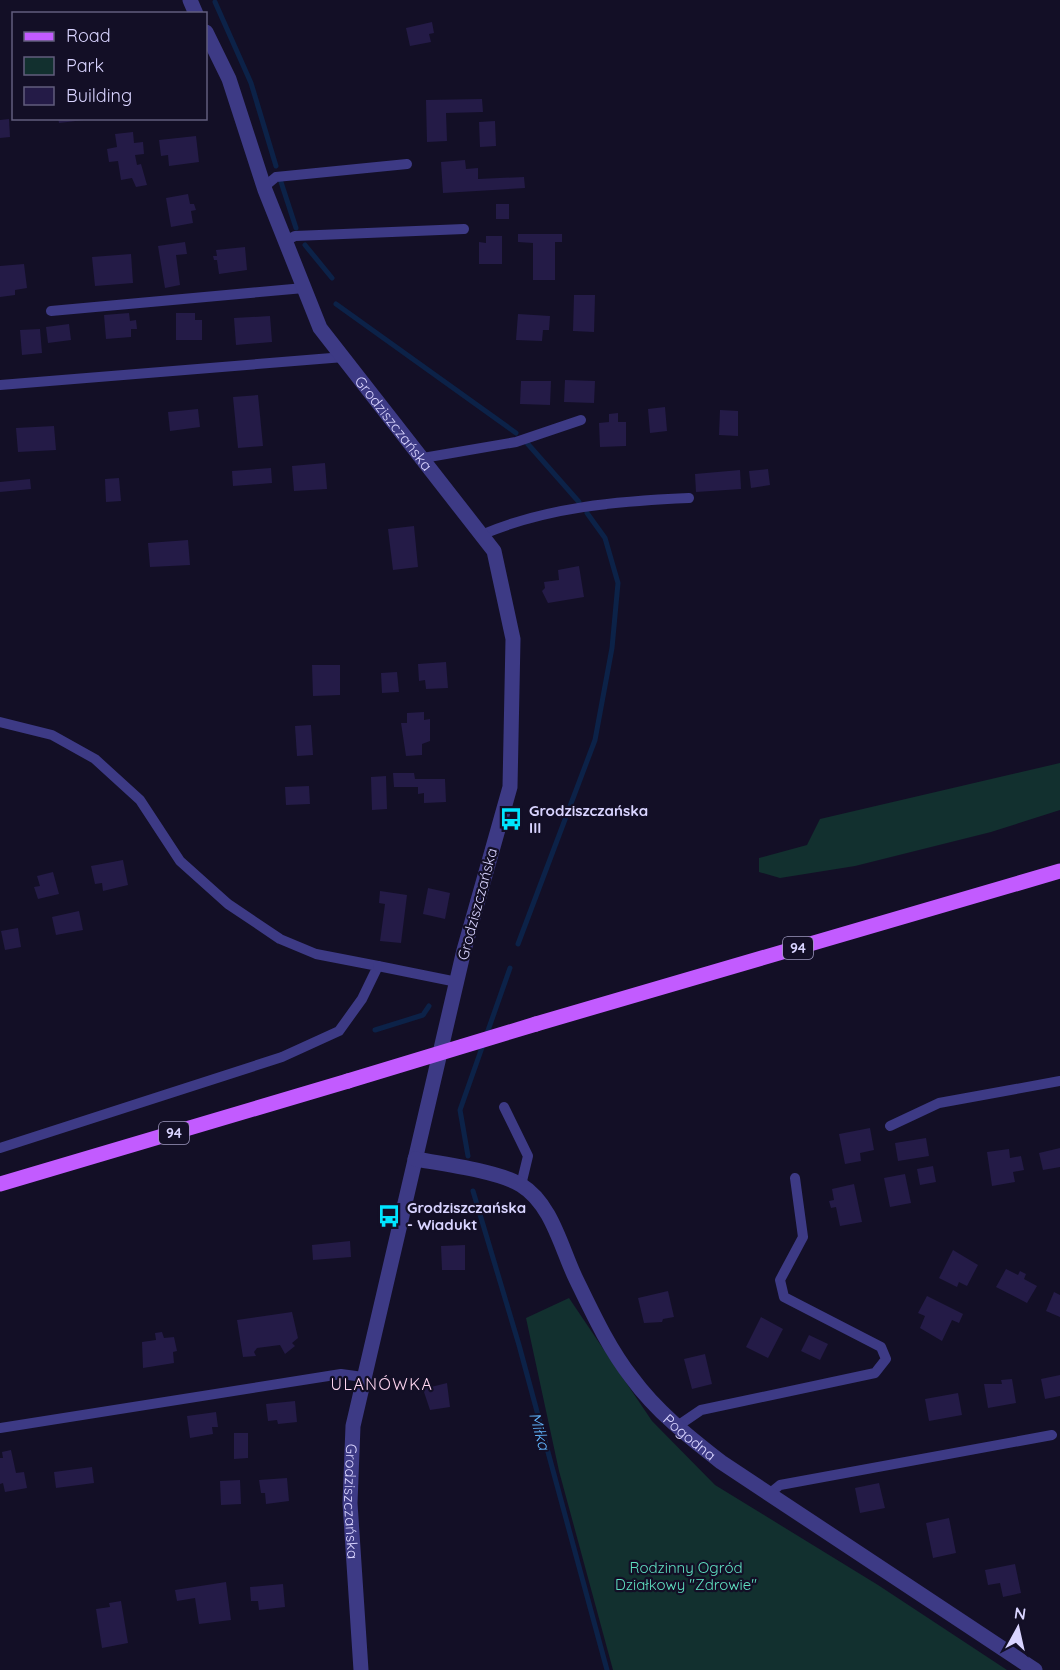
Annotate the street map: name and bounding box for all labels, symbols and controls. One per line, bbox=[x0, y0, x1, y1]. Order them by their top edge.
legend bbox=[12, 12, 207, 120]
text: Road bbox=[66, 24, 111, 47]
text: Park bbox=[66, 54, 104, 77]
text: Building bbox=[66, 84, 132, 107]
street label: Grodziszczańska bbox=[351, 372, 437, 474]
place label: Grodziszczańska III bbox=[529, 801, 648, 837]
bus stop icon: Grodziszczańska III bbox=[498, 806, 524, 832]
street label: Grodziszczańska bbox=[453, 846, 501, 962]
road number: 94 bbox=[783, 937, 813, 959]
road number: 94 bbox=[159, 1122, 189, 1144]
place label: Grodziszczańska - Wiadukt bbox=[407, 1198, 526, 1234]
bus stop icon: Grodziszczańska - Wiadukt bbox=[376, 1203, 402, 1229]
district label: ULANÓWKA bbox=[331, 1374, 433, 1394]
street label: Pogodna bbox=[660, 1409, 720, 1464]
water label: Miłka bbox=[525, 1410, 555, 1454]
street label: Grodziszczańska bbox=[340, 1443, 363, 1560]
park label: Rodzinny Ogród Działkowy "Zdrowie" bbox=[615, 1558, 757, 1594]
north arrow bbox=[988, 1598, 1048, 1658]
text: N bbox=[1013, 1602, 1027, 1624]

